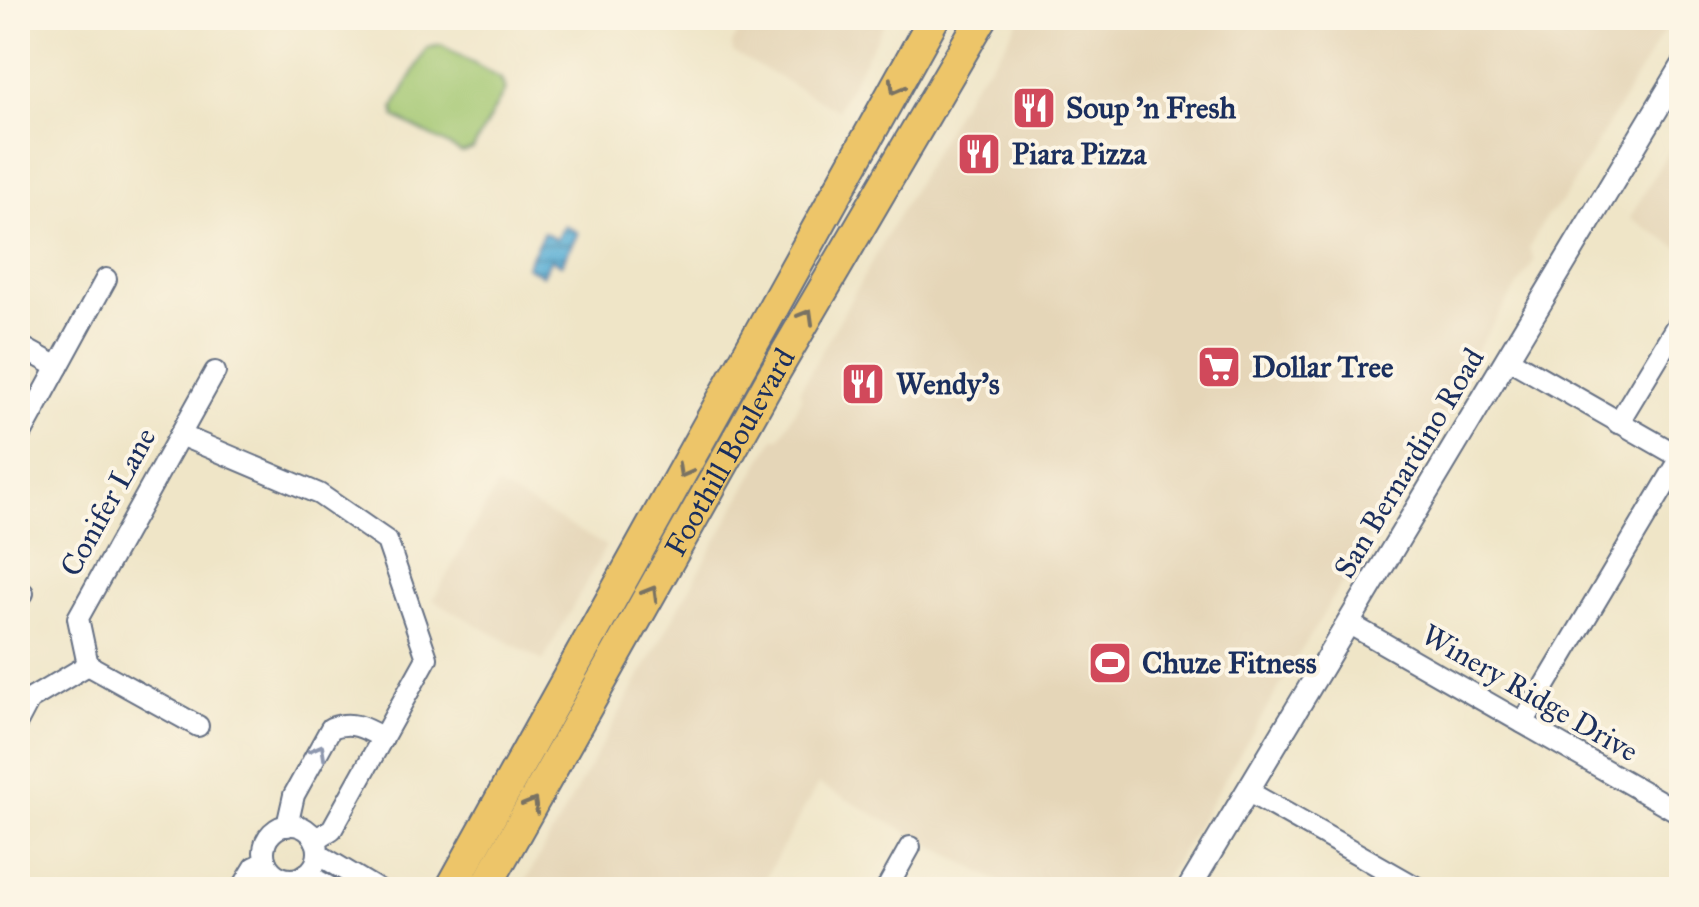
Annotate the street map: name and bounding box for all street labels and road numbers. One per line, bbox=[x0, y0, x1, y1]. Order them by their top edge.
street label: Foothill Boulevard bbox=[657, 342, 803, 563]
street label: San Bernardino Road bbox=[1326, 342, 1492, 584]
street label: Conifer Lane bbox=[53, 422, 163, 582]
street label: Winery Ridge Drive bbox=[1415, 616, 1645, 770]

